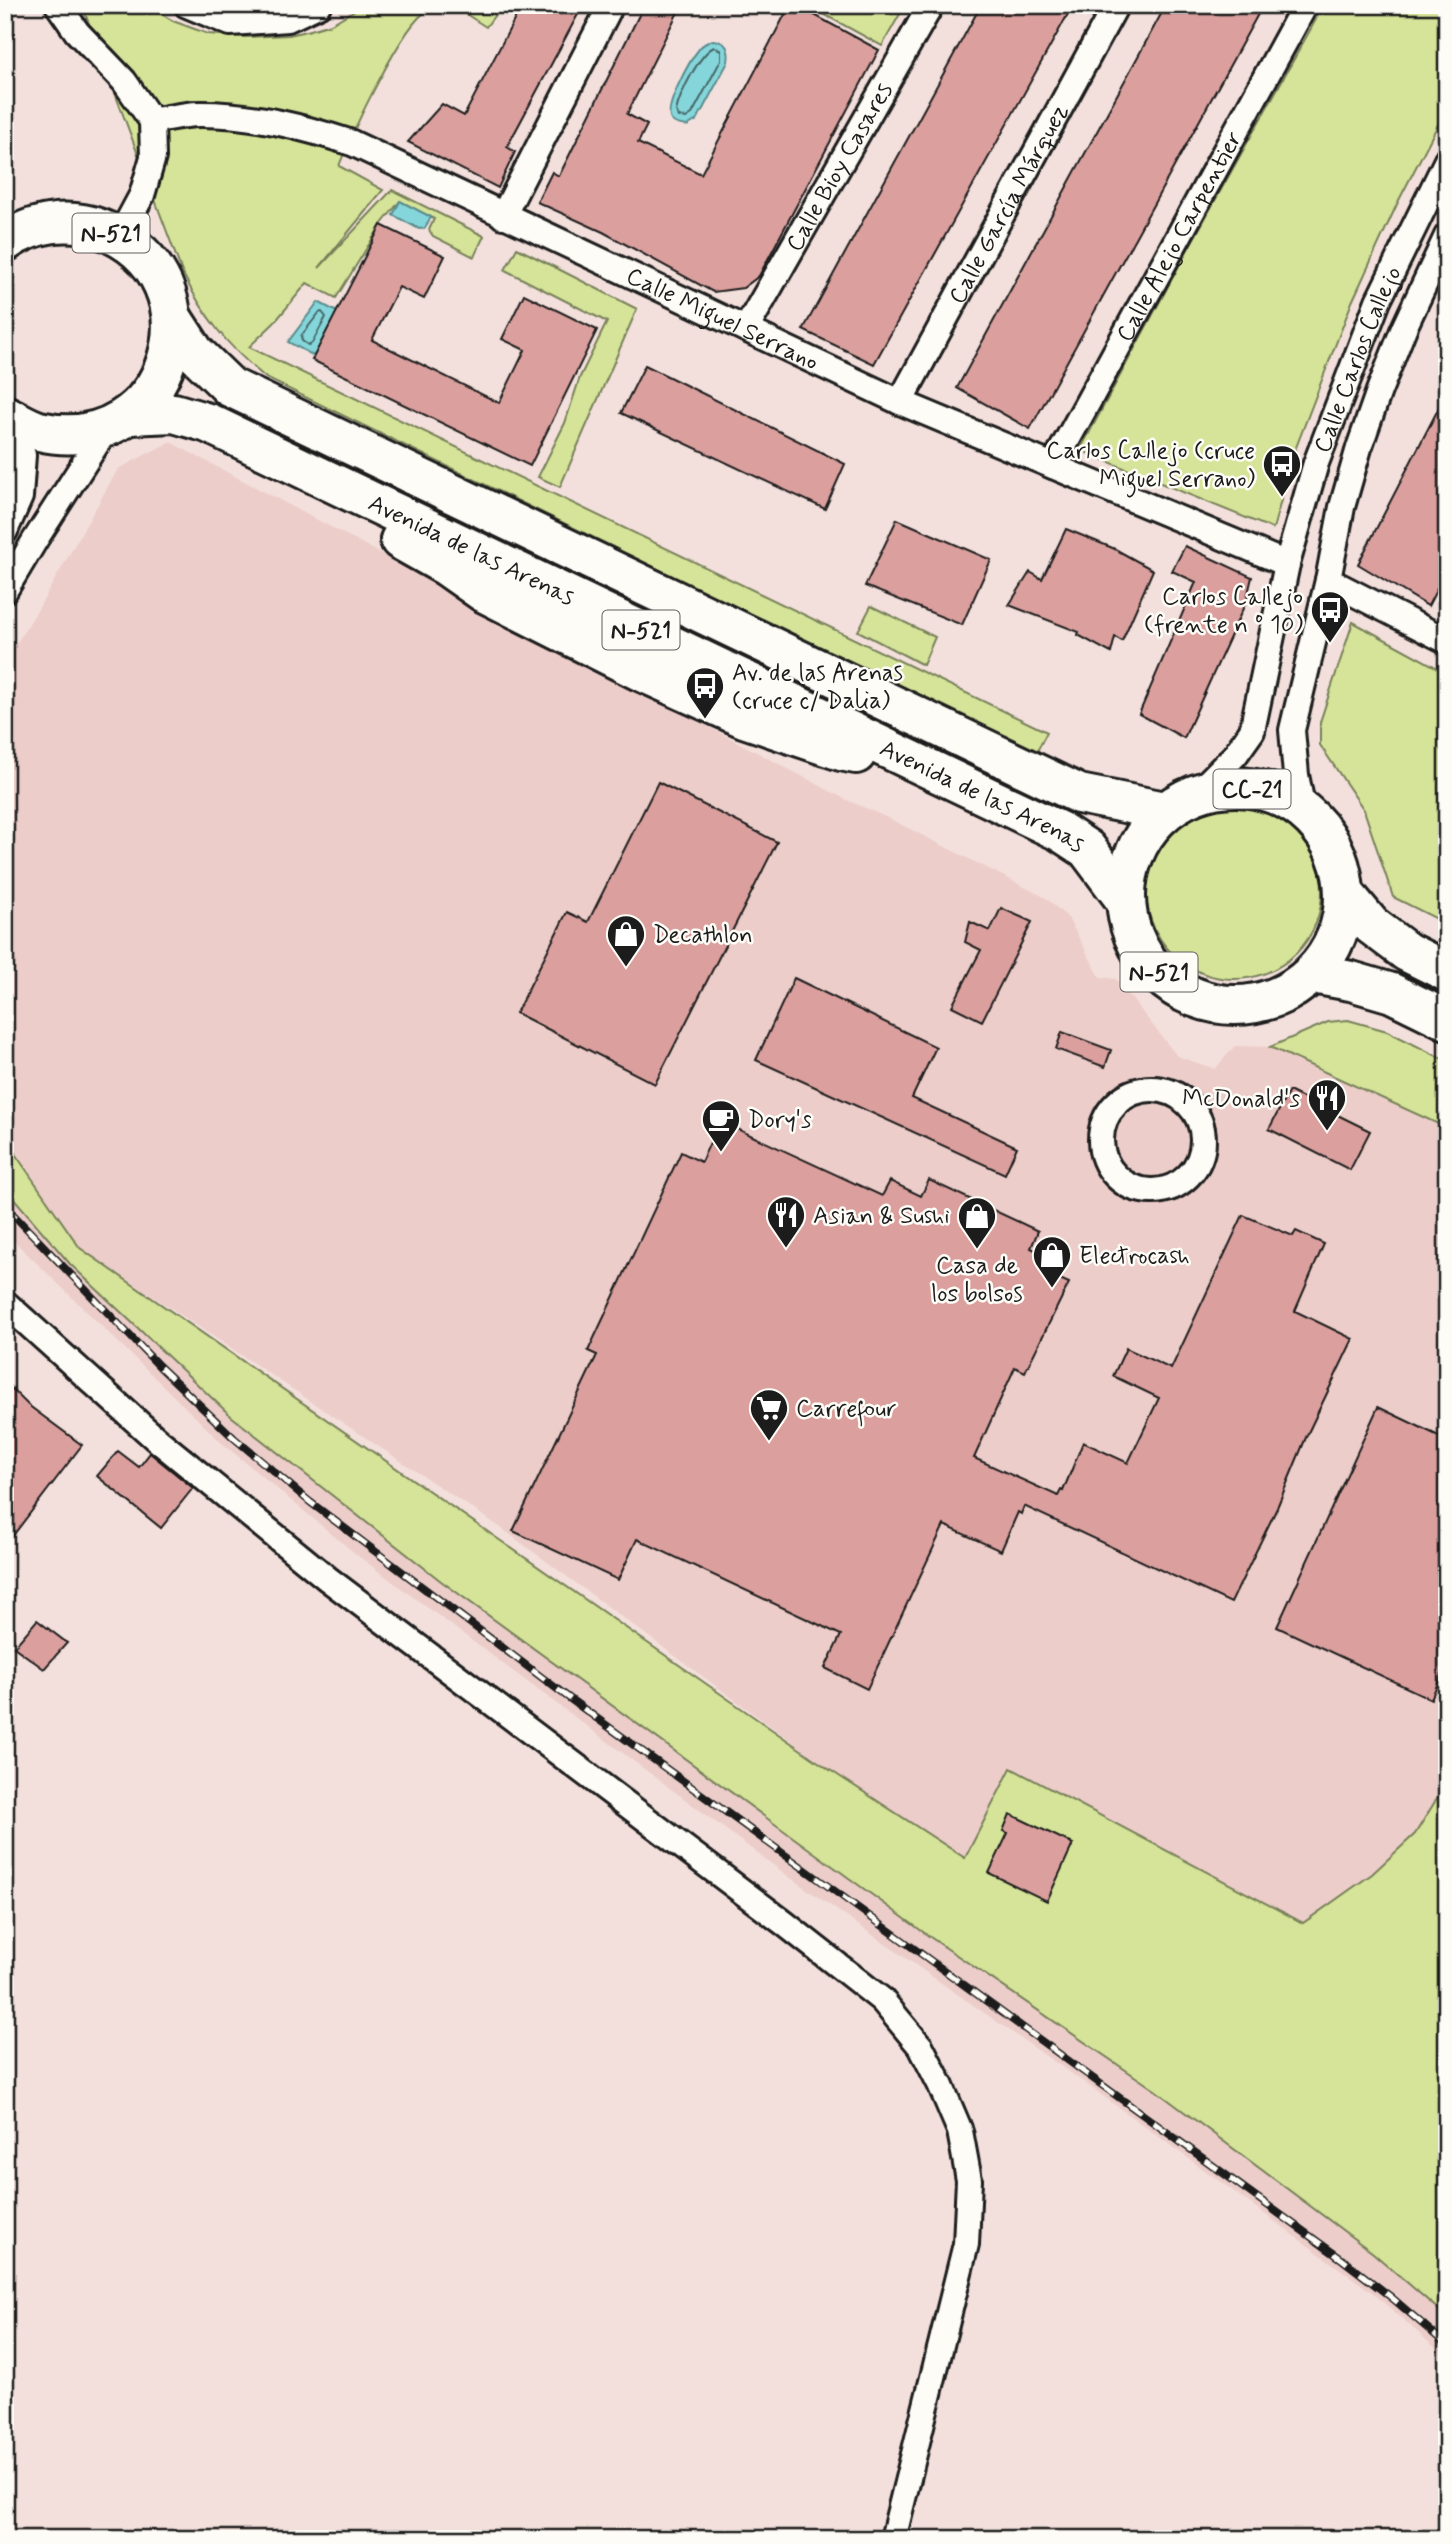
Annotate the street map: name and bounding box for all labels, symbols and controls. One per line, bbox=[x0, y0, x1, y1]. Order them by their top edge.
street label: Calle Bioy Casares bbox=[780, 77, 901, 257]
street label: Calle García Márquez bbox=[942, 99, 1076, 310]
street label: Calle Alejo Carpentier bbox=[1110, 126, 1250, 348]
road number: N-521 bbox=[72, 214, 150, 252]
street label: Calle Miguel Serrano bbox=[621, 261, 823, 378]
street label: Calle Carlos Callejo bbox=[1307, 261, 1410, 457]
place label: Carlos Callejo (cruce Miguel Serrano) bbox=[1046, 436, 1255, 498]
bus stop icon: Carlos Callejo (cruce Miguel Serrano) bbox=[1261, 443, 1303, 498]
street label: Avenida de las Arenas bbox=[363, 488, 579, 613]
place label: Carlos Callejo (frente n º 10) bbox=[1144, 582, 1303, 641]
bus stop icon: Carlos Callejo (frente n º 10) bbox=[1309, 589, 1351, 644]
road number: N-521 bbox=[602, 610, 680, 650]
place label: Av. de las Arenas (cruce c/ Dalia) bbox=[732, 658, 903, 717]
bus stop icon: Av. de las Arenas (cruce c/ Dalia) bbox=[684, 665, 726, 720]
street label: Avenida de las Arenas bbox=[874, 733, 1090, 860]
road number: CC-21 bbox=[1214, 769, 1290, 808]
shop icon: Decathlon bbox=[605, 913, 647, 968]
place label: Decathlon bbox=[653, 920, 753, 951]
road number: N-521 bbox=[1120, 953, 1198, 992]
restaurant icon: McDonald's bbox=[1306, 1077, 1348, 1132]
place label: McDonald's bbox=[1182, 1084, 1300, 1115]
cafe icon: Dory's bbox=[700, 1098, 742, 1153]
place label: Dory's bbox=[748, 1105, 812, 1136]
restaurant icon: Asian & Sushi bbox=[765, 1194, 807, 1249]
shop icon: Casa de los bolsos bbox=[956, 1195, 998, 1250]
place label: Asian & Sushi bbox=[813, 1201, 950, 1232]
shop icon: Electrocash bbox=[1031, 1234, 1073, 1289]
place label: Electrocash bbox=[1079, 1241, 1190, 1272]
place label: Casa de los bolsos bbox=[931, 1251, 1023, 1310]
supermarket icon: Carrefour bbox=[748, 1387, 790, 1442]
place label: Carrefour bbox=[796, 1394, 897, 1427]

